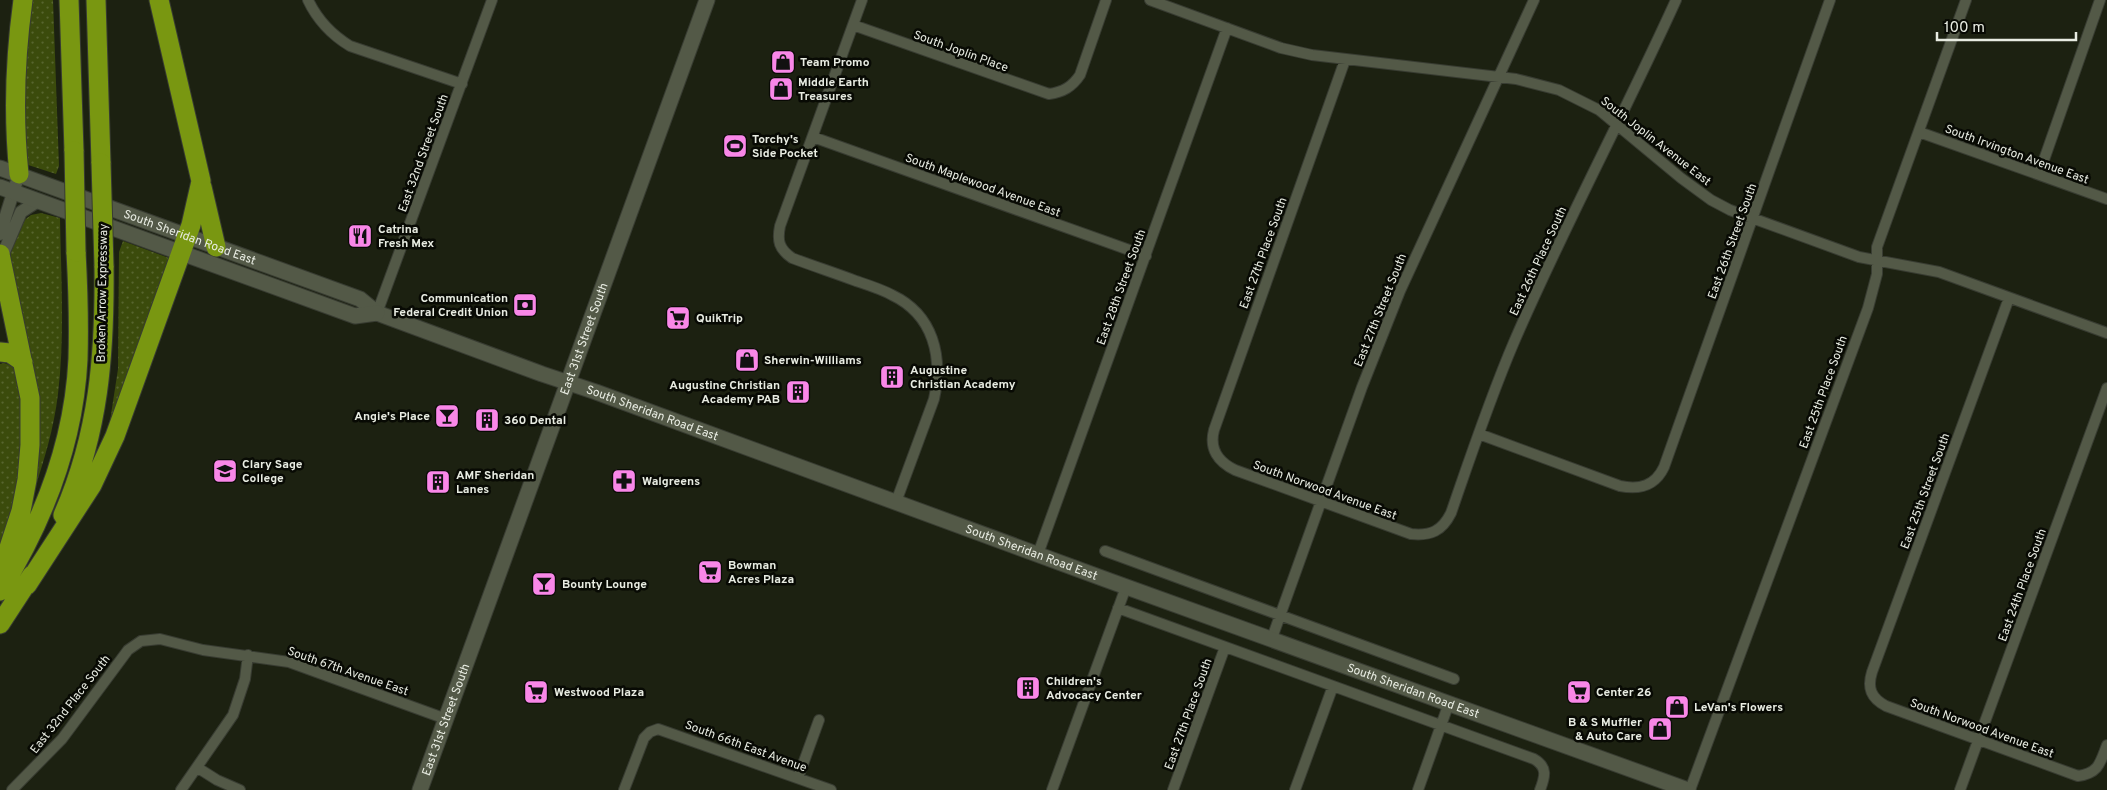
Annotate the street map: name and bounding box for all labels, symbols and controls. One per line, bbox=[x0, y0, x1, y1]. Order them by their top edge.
scale bar bbox=[1937, 10, 2076, 42]
text: 100 m bbox=[1944, 19, 1985, 38]
street label: South Joplin Place bbox=[911, 27, 1010, 77]
shop icon: Team Promo bbox=[770, 49, 796, 75]
place label: Team Promo bbox=[800, 55, 870, 71]
place label: Middle Earth Treasures bbox=[798, 75, 869, 105]
shop icon: Middle Earth Treasures bbox=[768, 76, 794, 102]
street label: East 32nd Street South bbox=[395, 92, 453, 215]
street label: South Joplin Avenue East bbox=[1597, 94, 1714, 190]
street label: South Irvington Avenue East bbox=[1943, 121, 2091, 188]
place label: Torchy's Side Pocket bbox=[752, 132, 818, 162]
sports icon: Torchy's Side Pocket bbox=[722, 133, 748, 159]
street label: South Maplewood Avenue East bbox=[903, 150, 1062, 222]
street label: East 26th Street South bbox=[1705, 181, 1761, 301]
street label: East 27th Place South bbox=[1236, 195, 1292, 311]
street label: East 26th Place South bbox=[1507, 204, 1571, 319]
street label: South Sheridan Road East bbox=[121, 207, 258, 269]
place label: Catrina Fresh Mex bbox=[378, 222, 434, 252]
street label: Broken Arrow Expressway bbox=[94, 223, 112, 363]
restaurant icon: Catrina Fresh Mex bbox=[347, 223, 373, 249]
street label: East 28th Street South bbox=[1094, 227, 1150, 347]
street label: East 27th Street South bbox=[1351, 251, 1411, 369]
street label: East 31st Street South bbox=[557, 281, 613, 397]
place label: Communication Federal Credit Union bbox=[393, 291, 508, 321]
bank icon: Communication Federal Credit Union bbox=[512, 292, 538, 318]
supermarket icon: QuikTrip bbox=[665, 305, 691, 331]
place label: QuikTrip bbox=[696, 311, 743, 327]
street label: East 25th Place South bbox=[1796, 334, 1852, 451]
shop icon: Sherwin-Williams bbox=[734, 347, 760, 373]
place label: Sherwin-Williams bbox=[764, 353, 862, 369]
place label: Augustine Christian Academy bbox=[910, 363, 1016, 393]
building icon: Augustine Christian Academy bbox=[879, 364, 905, 390]
place label: Augustine Christian Academy PAB bbox=[669, 378, 780, 408]
building icon: Augustine Christian Academy PAB bbox=[785, 379, 811, 405]
street label: South Sheridan Road East bbox=[584, 382, 720, 445]
bar icon: Angie's Place bbox=[434, 403, 460, 429]
building icon: 360 Dental bbox=[474, 407, 500, 433]
place label: Angie's Place bbox=[354, 409, 430, 425]
place label: 360 Dental bbox=[504, 413, 566, 429]
street label: East 25th Street South bbox=[1898, 431, 1954, 552]
place label: Clary Sage College bbox=[242, 457, 303, 487]
street label: South Norwood Avenue East bbox=[1251, 457, 1399, 524]
school or university icon: Clary Sage College bbox=[212, 458, 238, 484]
place label: AMF Sheridan Lanes bbox=[456, 468, 534, 498]
pharmacy icon: Walgreens bbox=[611, 468, 637, 494]
building icon: AMF Sheridan Lanes bbox=[425, 469, 451, 495]
place label: Walgreens bbox=[642, 474, 700, 490]
street label: South Sheridan Road East bbox=[963, 521, 1100, 585]
street label: East 24th Place South bbox=[1995, 527, 2051, 644]
place label: Bowman Acres Plaza bbox=[728, 558, 794, 588]
supermarket icon: Bowman Acres Plaza bbox=[697, 559, 723, 585]
bar icon: Bounty Lounge bbox=[531, 571, 557, 597]
place label: Bounty Lounge bbox=[562, 577, 647, 593]
street label: South 67th Avenue East bbox=[285, 644, 410, 700]
street label: East 32nd Place South bbox=[27, 652, 114, 757]
street label: East 27th Place South bbox=[1161, 656, 1217, 772]
street label: South Sheridan Road East bbox=[1344, 660, 1481, 723]
street label: East 31st Street South bbox=[419, 662, 474, 778]
place label: Children's Advocacy Center bbox=[1046, 674, 1142, 704]
building icon: Children's Advocacy Center bbox=[1015, 675, 1041, 701]
supermarket icon: Westwood Plaza bbox=[523, 679, 549, 705]
supermarket icon: Center 26 bbox=[1566, 679, 1592, 705]
place label: Westwood Plaza bbox=[554, 685, 644, 701]
place label: Center 26 bbox=[1596, 685, 1651, 701]
shop icon: LeVan's Flowers bbox=[1664, 694, 1690, 720]
street label: South Norwood Avenue East bbox=[1908, 695, 2056, 762]
place label: LeVan's Flowers bbox=[1694, 700, 1783, 716]
place label: B & S Muffler & Auto Care bbox=[1568, 715, 1642, 745]
shop icon: B & S Muffler & Auto Care bbox=[1647, 716, 1673, 742]
street label: South 66th East Avenue bbox=[683, 717, 809, 776]

